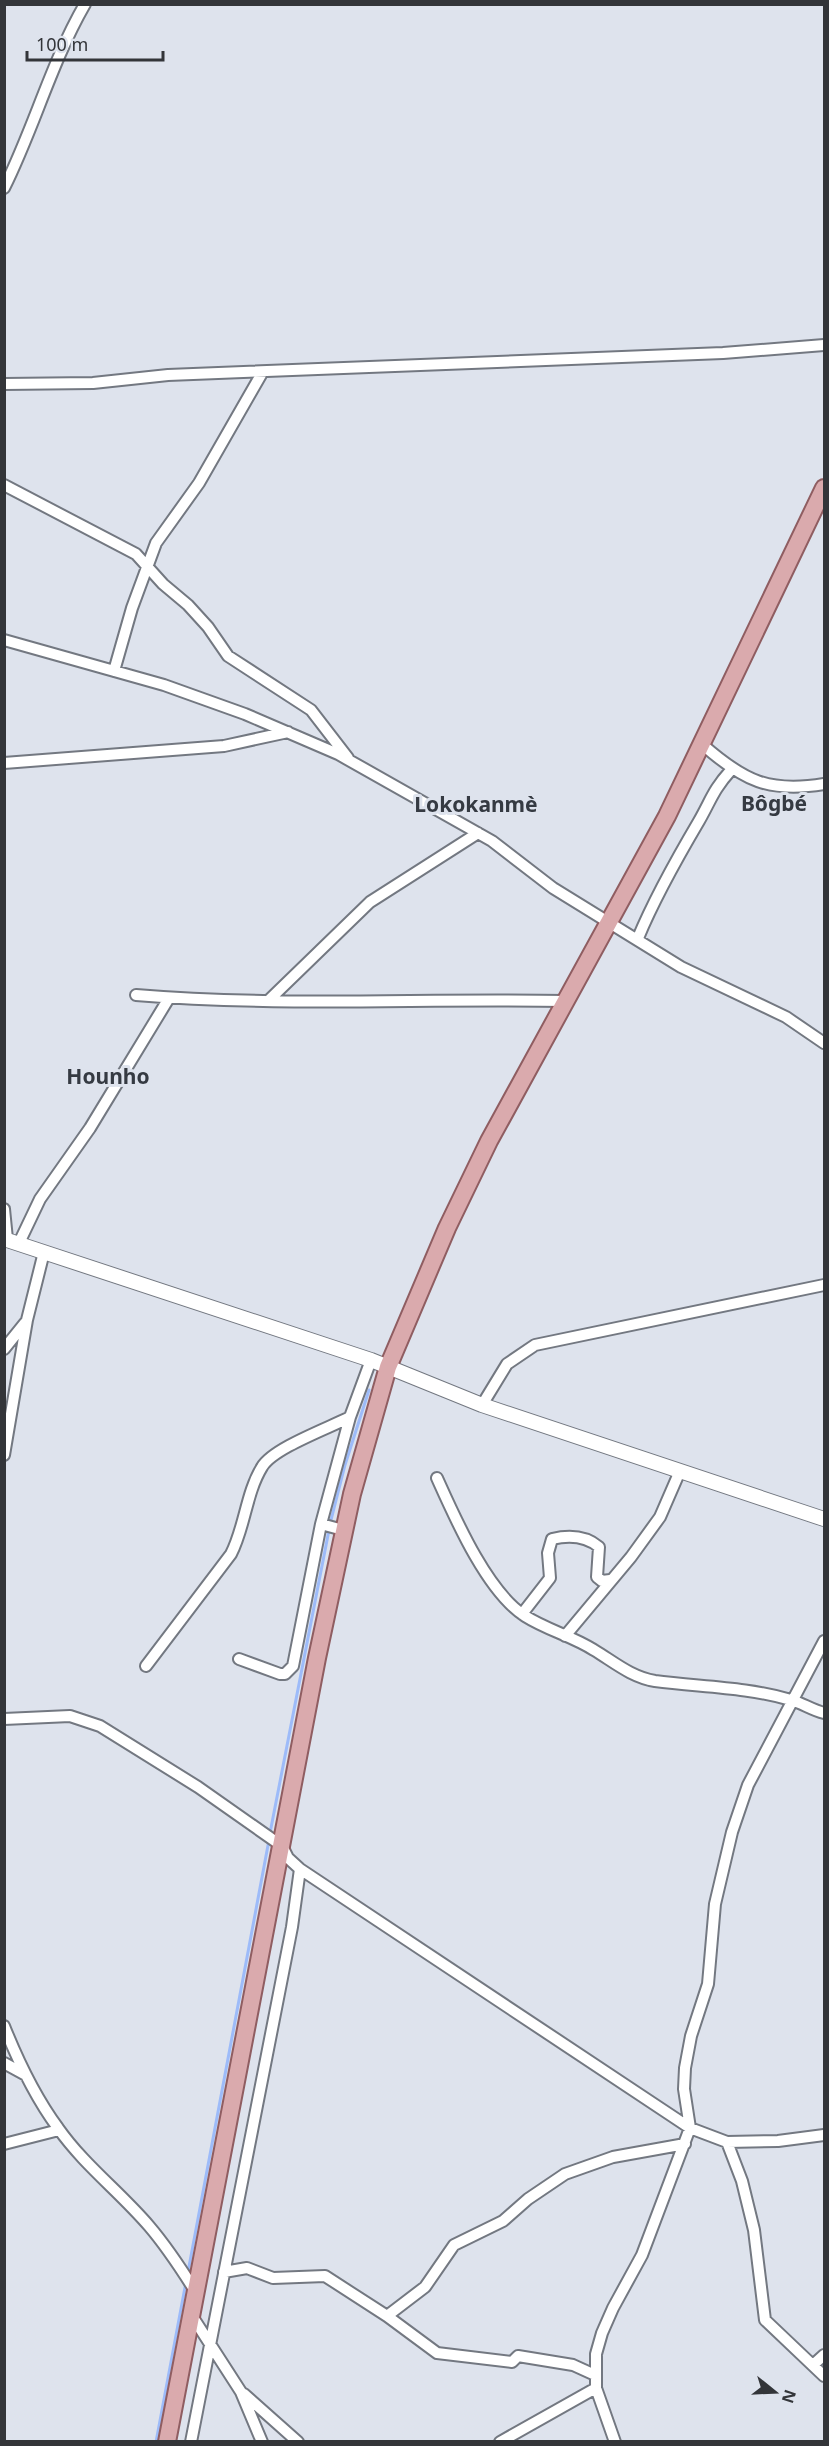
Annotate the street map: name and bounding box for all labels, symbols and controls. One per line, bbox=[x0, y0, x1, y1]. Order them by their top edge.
scale bar bbox=[27, 24, 164, 62]
text: 100 m bbox=[36, 32, 88, 56]
district label: Bôgbé bbox=[741, 789, 807, 817]
district label: Lokokanmè bbox=[414, 790, 538, 818]
district label: Hounho bbox=[66, 1062, 150, 1090]
north arrow bbox=[745, 2362, 805, 2422]
text: N bbox=[777, 2387, 802, 2406]

